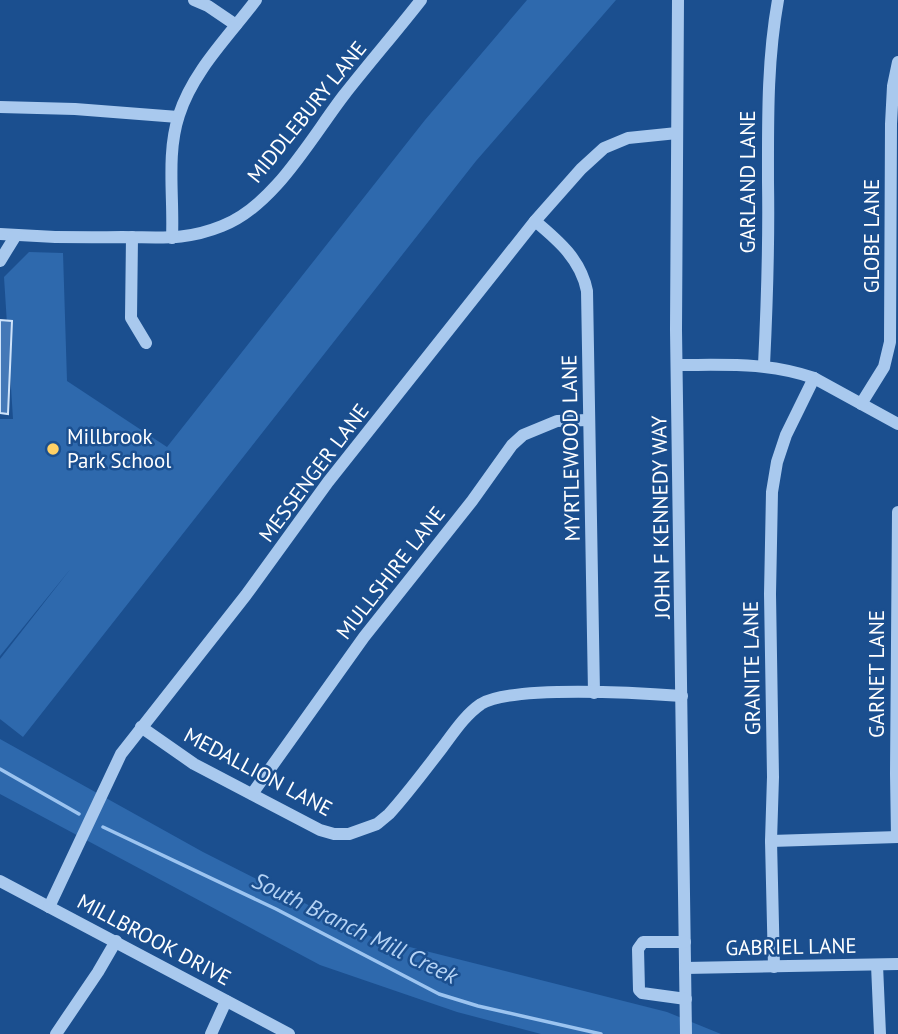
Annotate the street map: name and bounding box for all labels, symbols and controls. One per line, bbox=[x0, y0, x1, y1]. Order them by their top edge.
street label: MIDDLEBURY LANE bbox=[241, 35, 372, 188]
street label: GARLAND LANE bbox=[734, 110, 761, 254]
street label: GLOBE LANE bbox=[858, 179, 885, 293]
street label: MYRTLEWOOD LANE bbox=[555, 354, 586, 542]
street label: MESSENGER LANE bbox=[253, 398, 374, 547]
street label: JOHN F KENNEDY WAY bbox=[645, 415, 676, 620]
place label: Millbrook Park School bbox=[67, 423, 171, 474]
marker: Millbrook Park School bbox=[45, 441, 61, 457]
street label: MULLSHIRE LANE bbox=[330, 501, 451, 645]
street label: GRANITE LANE bbox=[737, 601, 766, 735]
street label: GARNET LANE bbox=[863, 610, 890, 738]
street label: MEDALLION LANE bbox=[180, 721, 337, 822]
water label: South Branch Mill Creek bbox=[248, 865, 464, 991]
street label: MILLBROOK DRIVE bbox=[73, 888, 236, 991]
street label: GABRIEL LANE bbox=[725, 932, 857, 961]

